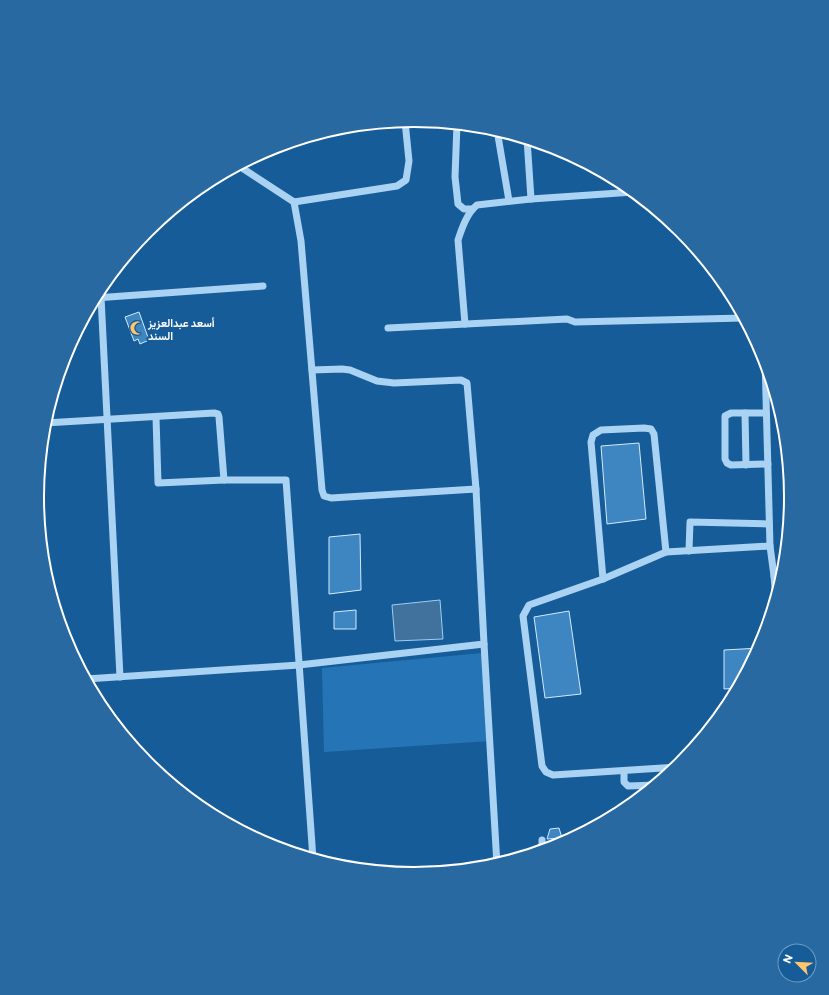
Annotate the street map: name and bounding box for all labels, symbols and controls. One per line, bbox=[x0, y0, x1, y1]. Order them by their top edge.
place label: أسعد عبدالعزيز السند bbox=[147, 316, 215, 342]
mosque icon: أسعد عبدالعزيز السند bbox=[129, 320, 145, 336]
north arrow bbox=[777, 943, 817, 983]
text: N bbox=[780, 952, 795, 965]

